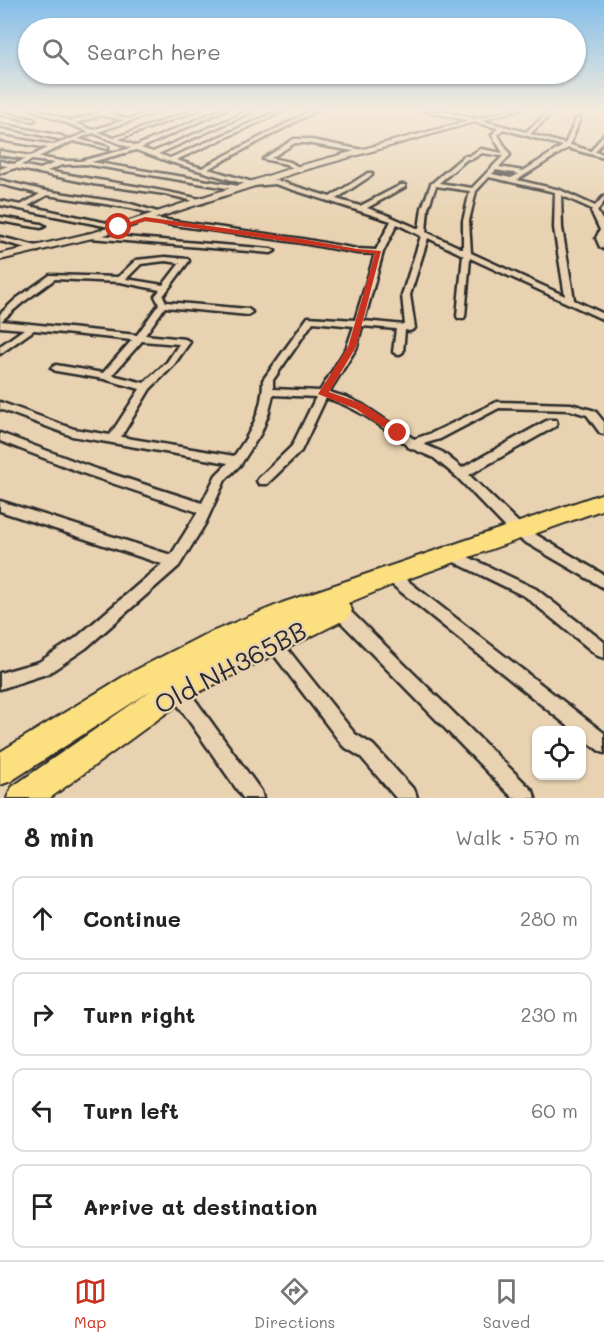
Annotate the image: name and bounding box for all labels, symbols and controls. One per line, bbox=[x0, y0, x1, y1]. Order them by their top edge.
search box bbox=[18, 18, 586, 84]
icon: search bbox=[39, 35, 72, 68]
text: Search here bbox=[87, 37, 221, 66]
route start bbox=[105, 213, 131, 239]
route end bbox=[384, 419, 410, 445]
street label: Old NH365BB bbox=[148, 613, 312, 721]
map controls bbox=[532, 726, 586, 780]
button: locate bbox=[532, 726, 586, 780]
text: 8 min bbox=[24, 820, 94, 854]
text: Walk · 570 m bbox=[455, 824, 580, 850]
icon: ahead bbox=[26, 902, 59, 935]
text: Continue bbox=[83, 904, 181, 933]
text: 280 m bbox=[520, 905, 578, 931]
icon: right bbox=[26, 998, 59, 1031]
text: Turn right bbox=[83, 1000, 195, 1029]
text: 230 m bbox=[520, 1001, 578, 1027]
icon: left bbox=[26, 1094, 59, 1127]
text: Turn left bbox=[83, 1096, 179, 1125]
text: 60 m bbox=[531, 1097, 578, 1123]
icon: arrive bbox=[26, 1190, 59, 1223]
text: Arrive at destination bbox=[83, 1192, 318, 1221]
tab: Map bbox=[74, 1275, 107, 1332]
tab: Directions bbox=[254, 1275, 335, 1332]
tab: Saved bbox=[483, 1275, 530, 1332]

